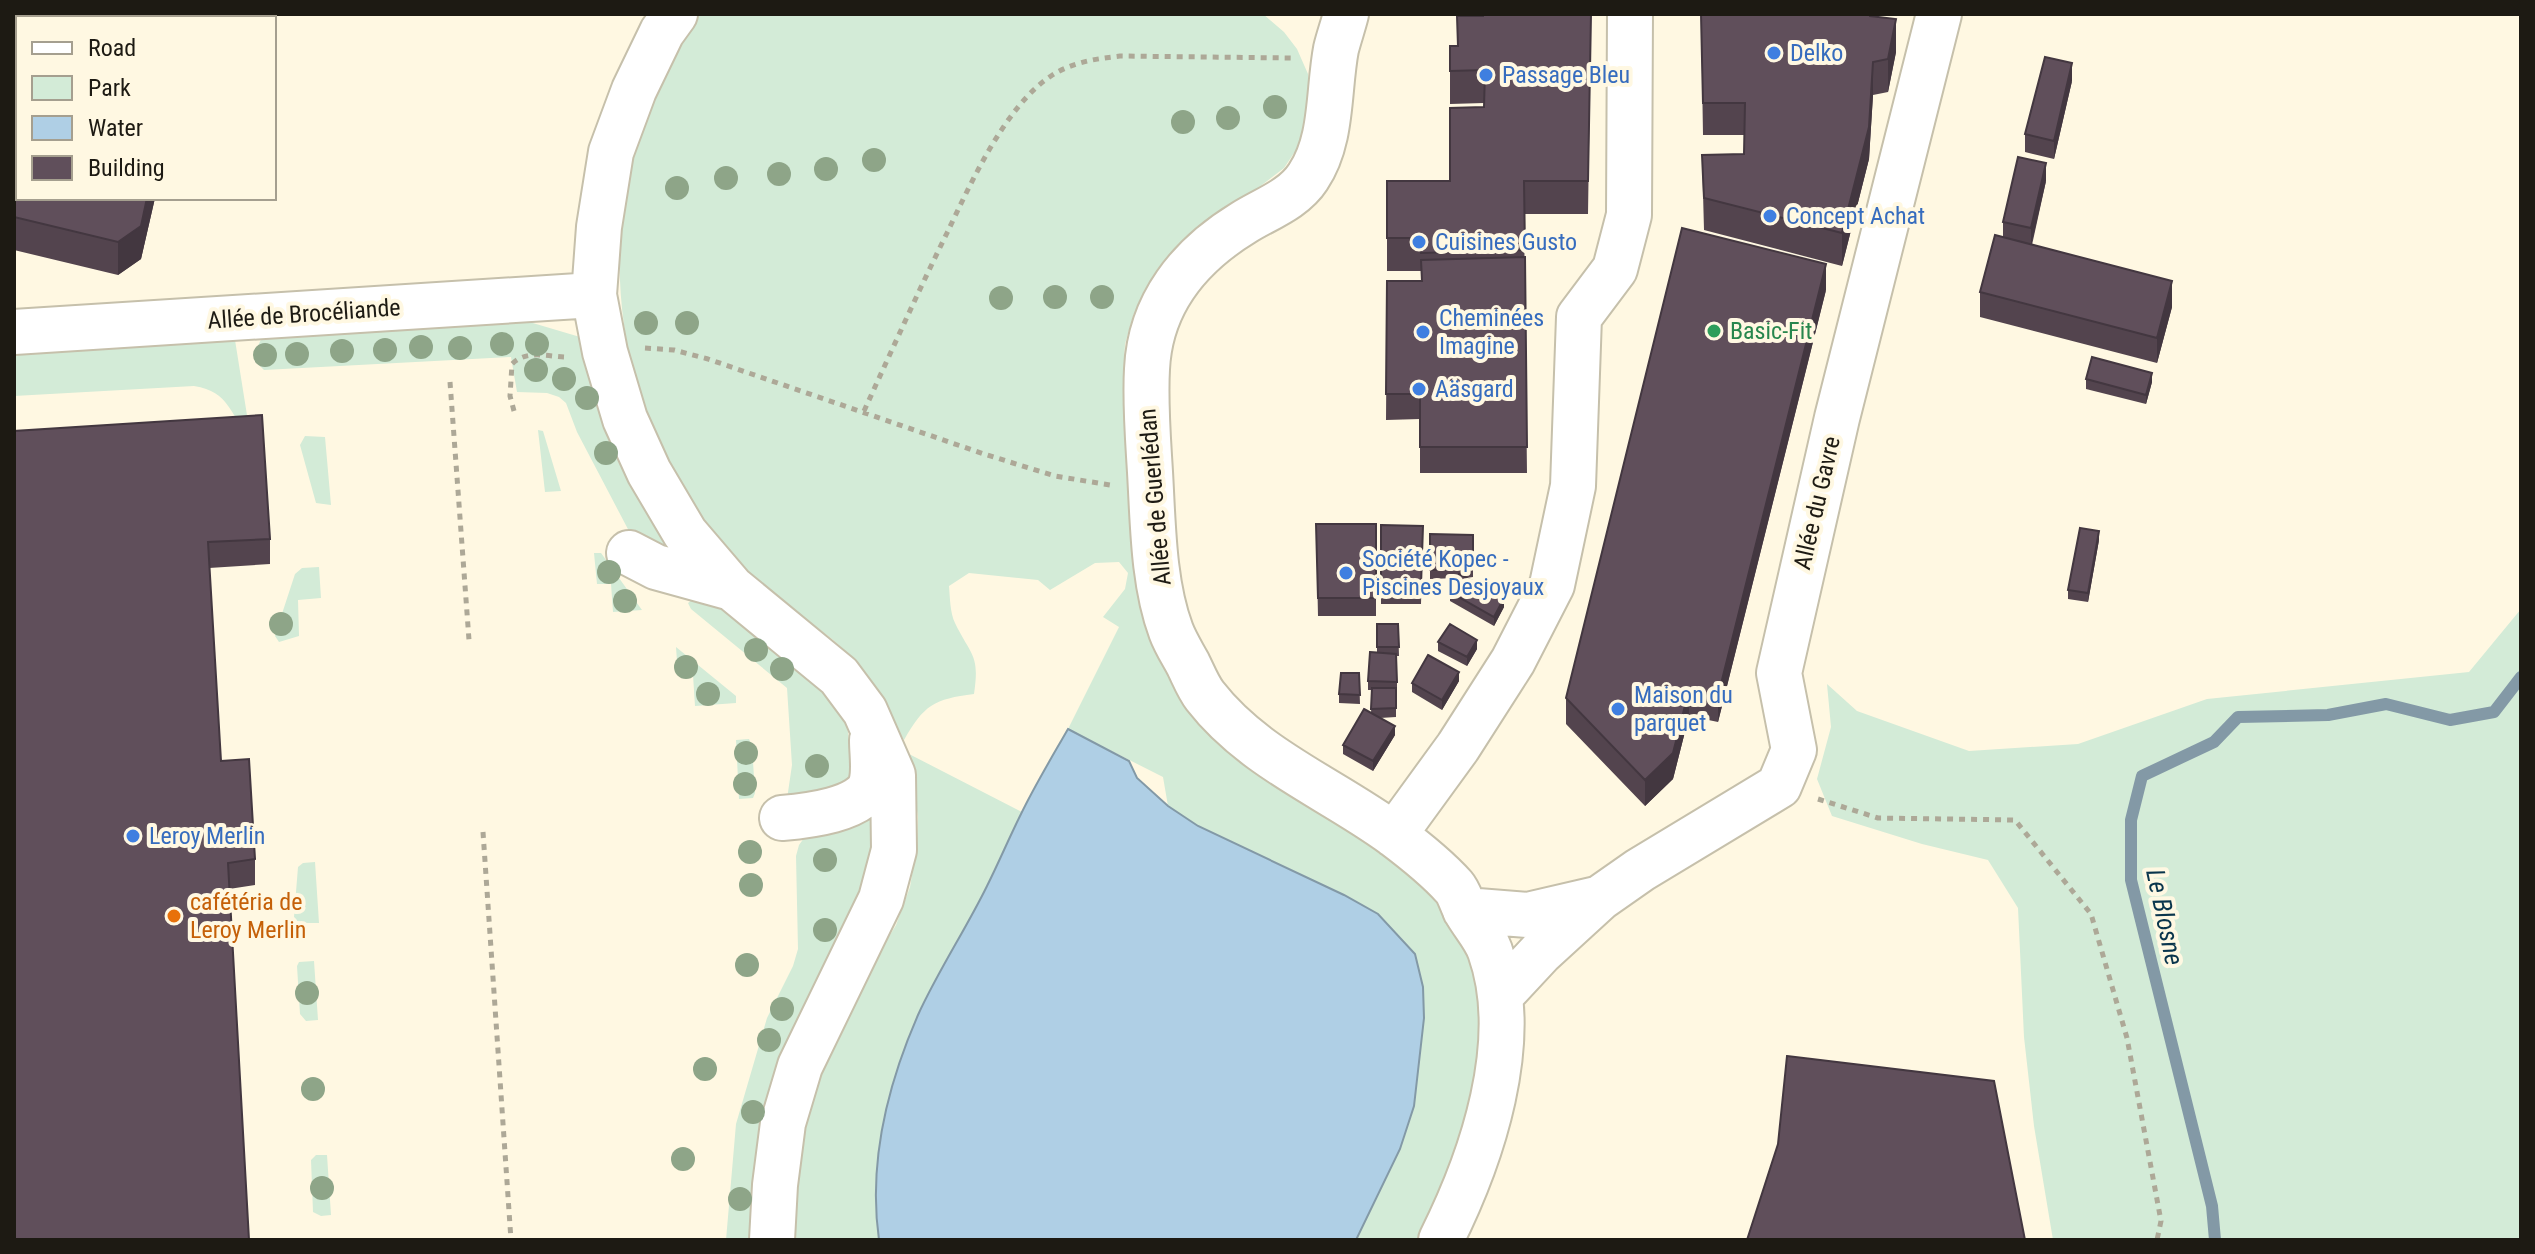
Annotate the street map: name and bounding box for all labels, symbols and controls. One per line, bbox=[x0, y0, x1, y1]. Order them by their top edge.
legend bbox=[16, 16, 276, 200]
text: Road bbox=[88, 34, 136, 62]
place label: Delko bbox=[1790, 39, 1843, 67]
marker: Delko bbox=[1765, 44, 1783, 62]
place label: Passage Bleu bbox=[1502, 61, 1630, 89]
marker: Passage Bleu bbox=[1477, 66, 1495, 84]
text: Park bbox=[88, 74, 131, 102]
text: Water bbox=[88, 114, 143, 142]
text: Building bbox=[88, 154, 165, 182]
place label: Concept Achat bbox=[1786, 202, 1925, 230]
marker: Concept Achat bbox=[1761, 207, 1779, 225]
place label: Cuisines Gusto bbox=[1435, 228, 1577, 256]
marker: Cuisines Gusto bbox=[1410, 233, 1428, 251]
street label: Allée de Brocéliande bbox=[207, 293, 401, 335]
place label: Cheminées Imagine bbox=[1439, 304, 1544, 360]
place label: Basic-Fit bbox=[1730, 317, 1812, 345]
marker: Basic-Fit bbox=[1705, 322, 1723, 340]
marker: Cheminées Imagine bbox=[1414, 323, 1432, 341]
place label: Aäsgard bbox=[1435, 375, 1514, 403]
marker: Aäsgard bbox=[1410, 380, 1428, 398]
street label: Allée de Guerlédan bbox=[1133, 407, 1177, 587]
street label: Allée du Gavre bbox=[1788, 434, 1846, 572]
place label: Société Kopec - Piscines Desjoyaux bbox=[1362, 545, 1544, 601]
marker: Société Kopec - Piscines Desjoyaux bbox=[1337, 564, 1355, 582]
place label: Maison du parquet bbox=[1634, 681, 1733, 737]
marker: Maison du parquet bbox=[1609, 700, 1627, 718]
place label: Leroy Merlin bbox=[149, 822, 265, 850]
marker: Leroy Merlin bbox=[124, 827, 142, 845]
water label: Le Blosne bbox=[2140, 866, 2190, 968]
place label: cafétéria de Leroy Merlin bbox=[190, 888, 306, 944]
marker: cafétéria de Leroy Merlin bbox=[165, 907, 183, 925]

